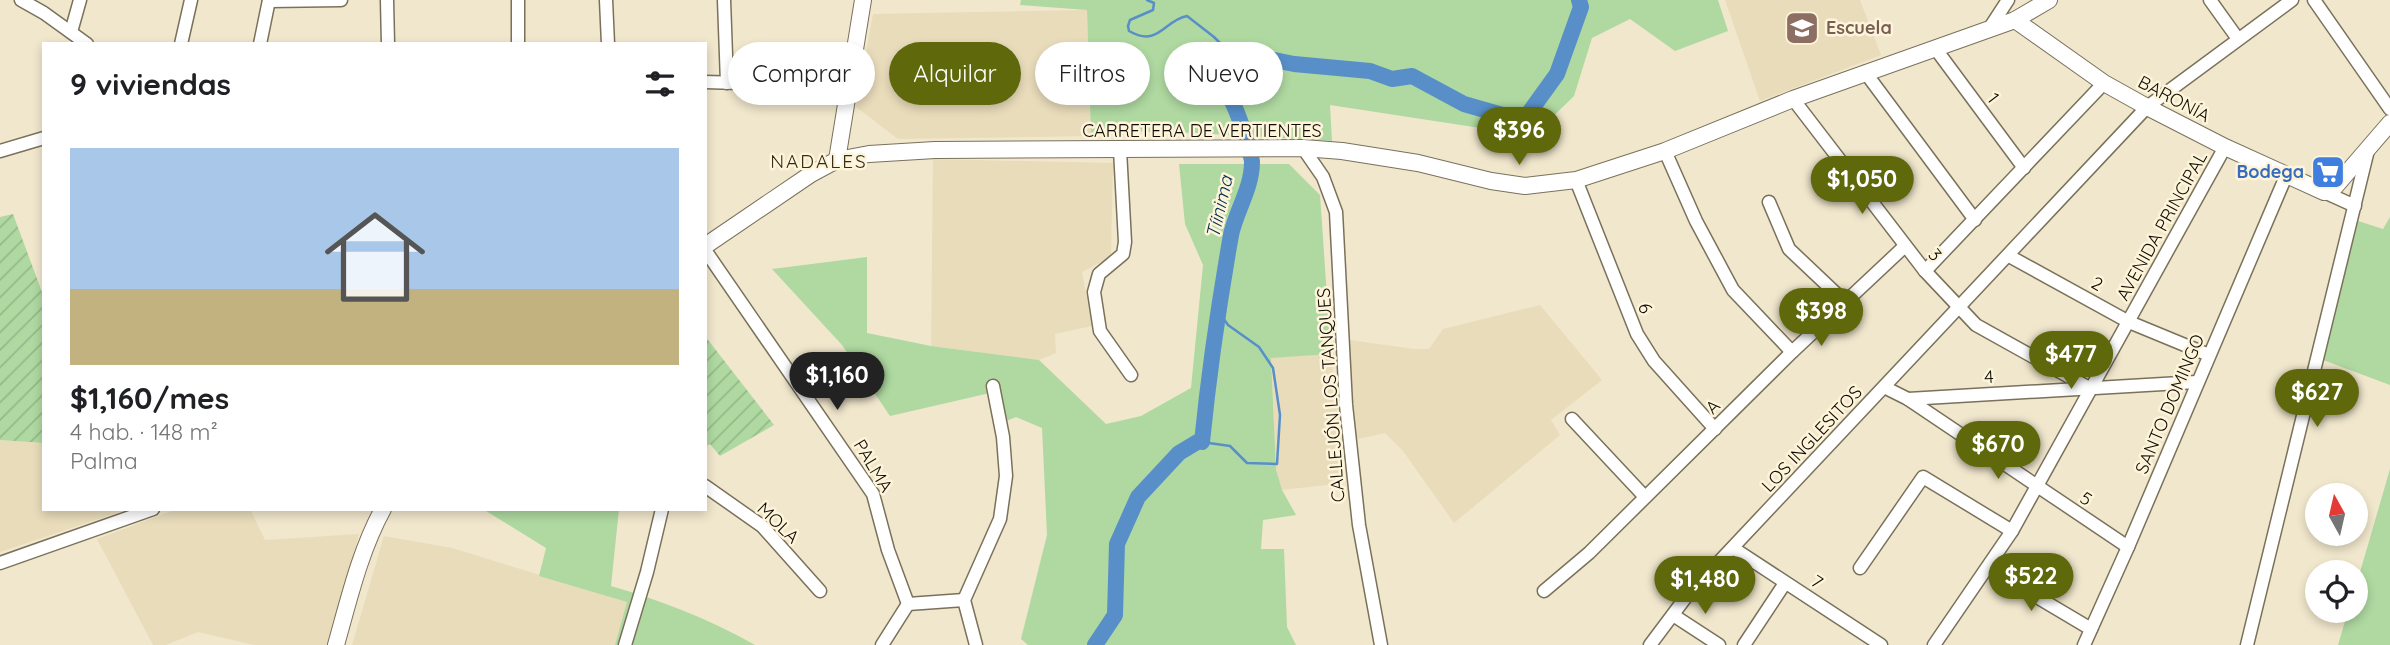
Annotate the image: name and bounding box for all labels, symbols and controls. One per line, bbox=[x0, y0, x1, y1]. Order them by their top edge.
school or university icon: Escuela bbox=[1783, 9, 1821, 47]
place label: Escuela bbox=[1826, 16, 1892, 39]
chip: Comprar bbox=[728, 42, 875, 105]
chip: Alquilar bbox=[889, 42, 1021, 105]
chip: Filtros bbox=[1035, 42, 1150, 105]
chip: Nuevo bbox=[1164, 42, 1283, 105]
text: 9 viviendas bbox=[70, 65, 231, 103]
icon: filters bbox=[641, 65, 679, 103]
street label: BARONÍA bbox=[2134, 70, 2214, 127]
street label: 1 bbox=[1982, 88, 2005, 107]
pin: $396 bbox=[1478, 108, 1560, 167]
text: $396 bbox=[1493, 115, 1545, 144]
street label: CARRETERA DE VERTIENTES bbox=[1082, 119, 1322, 142]
street label: AVENIDA PRINCIPAL bbox=[2111, 147, 2212, 304]
district label: NADALES bbox=[770, 149, 868, 173]
supermarket icon: Bodega bbox=[2309, 153, 2347, 191]
pin: $1,050 bbox=[1805, 156, 1919, 216]
place label: Bodega bbox=[2236, 160, 2304, 183]
text: $1,050 bbox=[1827, 164, 1897, 193]
water label: Tíinima bbox=[1200, 172, 1238, 241]
icon: home bbox=[312, 194, 438, 320]
street label: 3 bbox=[1923, 244, 1947, 266]
street label: 2 bbox=[2087, 271, 2107, 296]
street label: CALLEJÓN LOS TANQUES bbox=[1312, 287, 1349, 503]
pin: $398 bbox=[1780, 288, 1862, 348]
text: $398 bbox=[1795, 296, 1847, 325]
street label: 6 bbox=[1633, 299, 1658, 317]
street label: SANTO DOMINGO bbox=[2130, 330, 2209, 477]
pin: $477 bbox=[2030, 332, 2112, 391]
text: $477 bbox=[2045, 339, 2097, 368]
pin: $1,160 bbox=[780, 352, 894, 412]
text: $1,160 bbox=[805, 360, 869, 389]
street label: 4 bbox=[1984, 365, 1994, 388]
pin: $627 bbox=[2276, 370, 2358, 429]
text: $627 bbox=[2291, 377, 2343, 406]
text: $1,160/mes bbox=[70, 379, 229, 417]
street label: LOS INGLESITOS bbox=[1756, 381, 1867, 497]
street label: A bbox=[1700, 394, 1725, 419]
text: 4 hab. · 148 m² bbox=[70, 417, 218, 446]
pin: $670 bbox=[1957, 421, 2039, 481]
text: $670 bbox=[1971, 429, 2025, 458]
street label: PALMA bbox=[849, 435, 898, 497]
text: Palma bbox=[70, 446, 138, 475]
north arrow bbox=[2305, 483, 2368, 546]
map controls bbox=[2305, 483, 2368, 623]
street label: 5 bbox=[2076, 486, 2097, 511]
street label: MOLA bbox=[752, 497, 805, 548]
pin: $522 bbox=[1990, 554, 2072, 613]
pin: $1,480 bbox=[1648, 556, 1762, 616]
button: locate bbox=[2305, 560, 2368, 623]
text: $522 bbox=[2004, 561, 2058, 590]
text: $1,480 bbox=[1670, 564, 1740, 593]
street label: 7 bbox=[1807, 569, 1827, 594]

